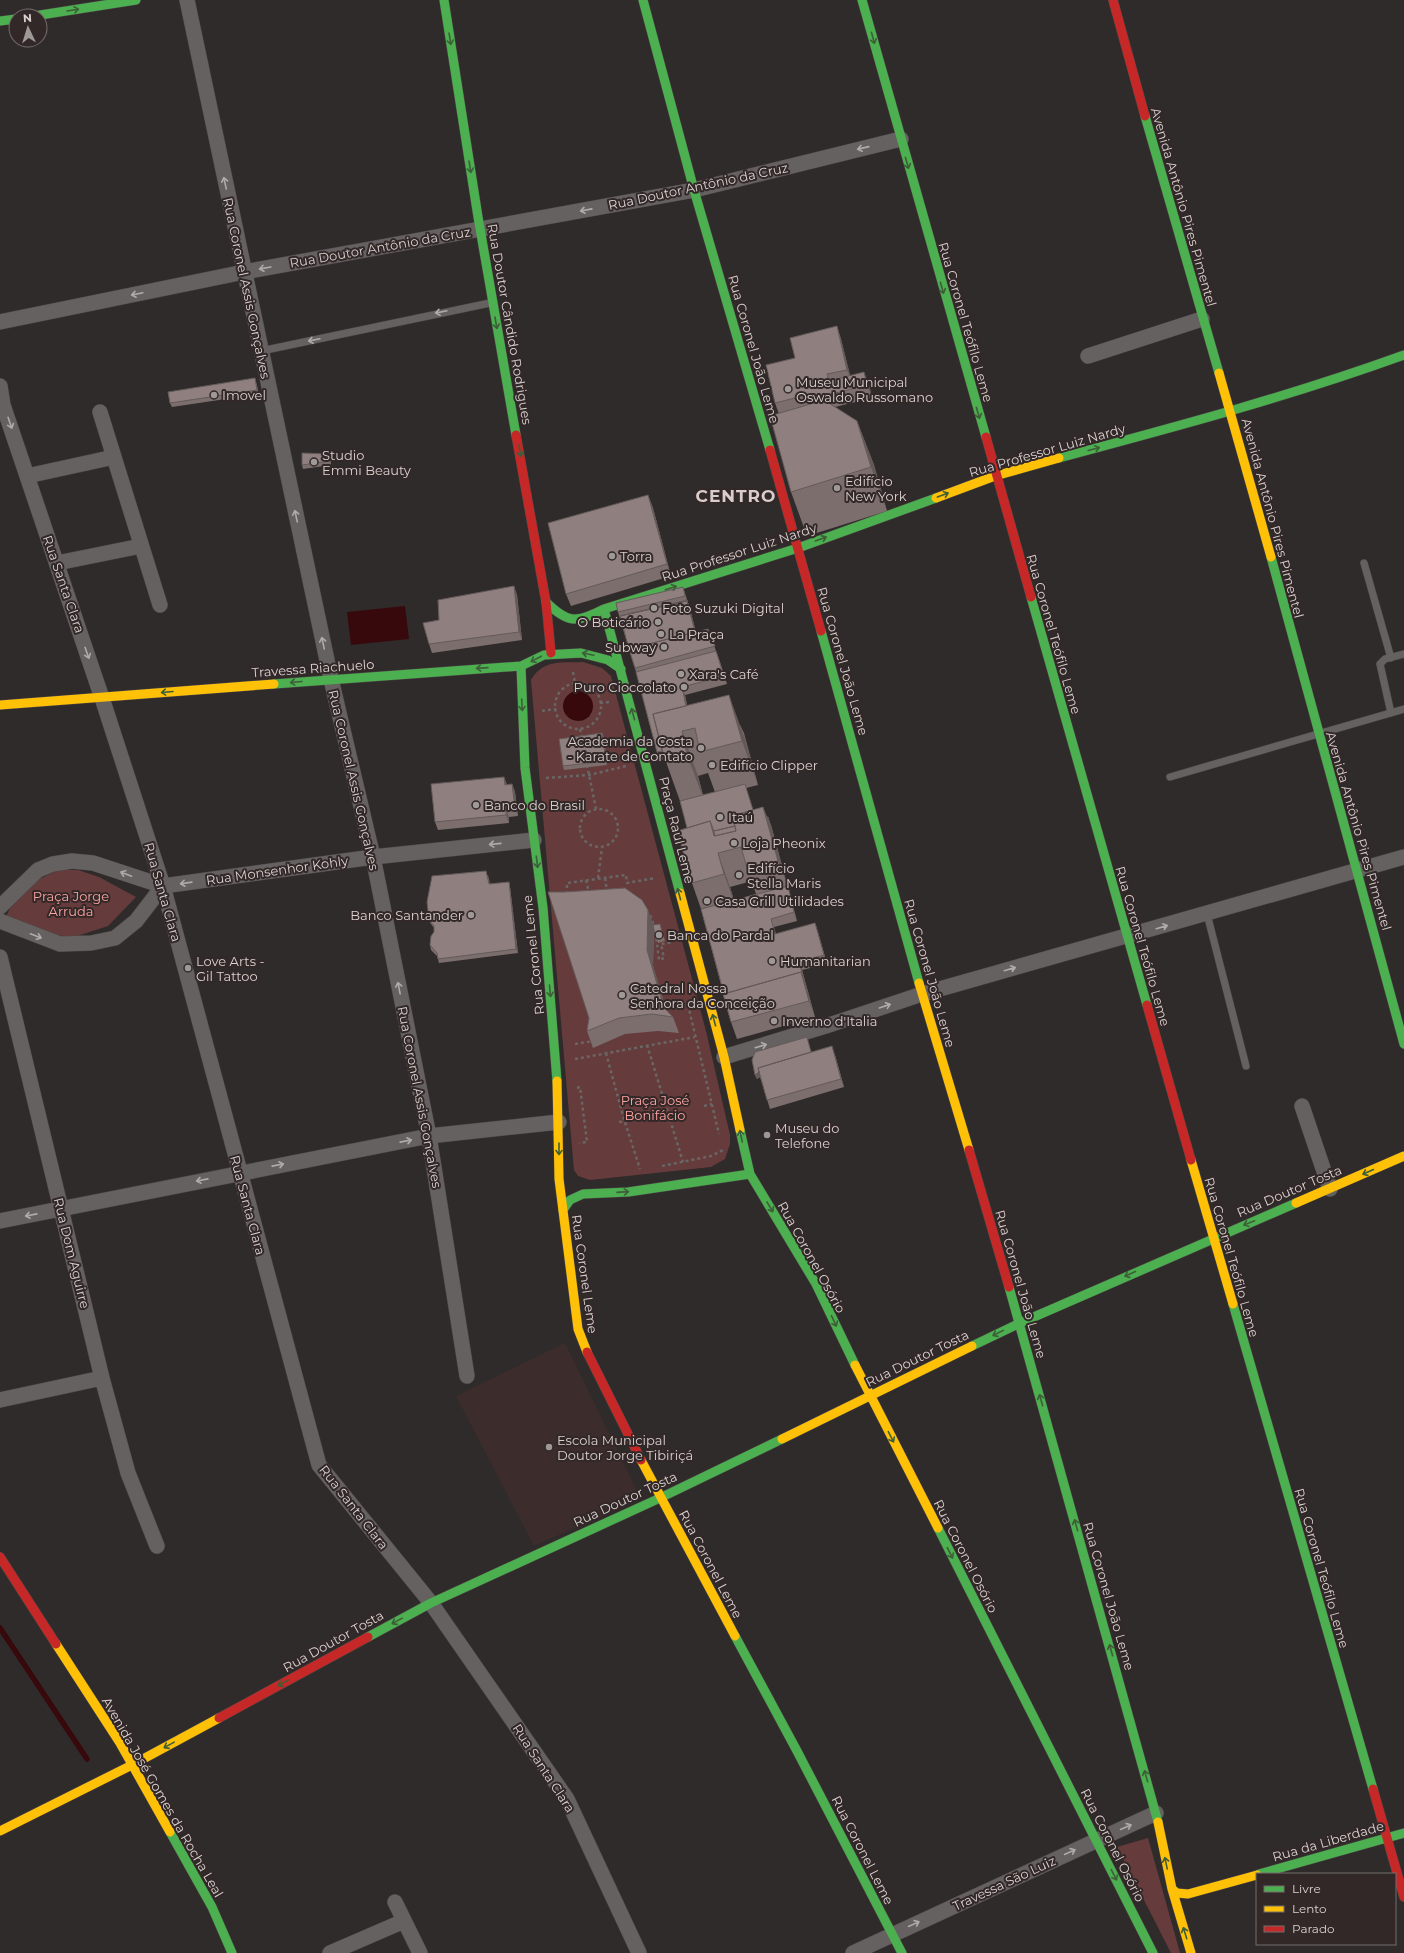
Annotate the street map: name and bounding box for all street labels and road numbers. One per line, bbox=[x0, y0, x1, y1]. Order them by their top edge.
street label: Avenida Antônio Pires Pimentel bbox=[1148, 106, 1220, 308]
street label: Rua Doutor Antônio da Cruz bbox=[607, 159, 790, 213]
street label: Rua Coronel Assis Gonçalves bbox=[220, 196, 274, 380]
street label: Rua Doutor Cândido Rodrigues bbox=[484, 222, 536, 426]
street label: Rua Doutor Antônio da Cruz bbox=[288, 223, 472, 271]
street label: Rua Coronel Teófilo Leme bbox=[935, 240, 997, 404]
street label: Rua Coronel João Leme bbox=[725, 273, 783, 425]
street label: Avenida Antônio Pires Pimentel bbox=[1239, 416, 1307, 620]
street label: Rua Professor Luiz Nardy bbox=[967, 420, 1128, 480]
street label: Rua Professor Luiz Nardy bbox=[659, 519, 819, 585]
street label: Rua Santa Clara bbox=[40, 533, 88, 635]
street label: Rua Coronel Teófilo Leme bbox=[1023, 552, 1085, 716]
street label: Rua Coronel João Leme bbox=[814, 585, 872, 737]
street label: Travessa Riachuelo bbox=[251, 656, 375, 680]
street label: Rua Coronel Assis Gonçalves bbox=[325, 688, 383, 872]
street label: Avenida Antônio Pires Pimentel bbox=[1323, 730, 1395, 932]
street label: Praça Raul Leme bbox=[656, 775, 698, 885]
street label: Rua Santa Clara bbox=[141, 841, 185, 943]
street label: Rua Monsenhor Kohly bbox=[205, 852, 350, 888]
street label: Rua Coronel Teófilo Leme bbox=[1112, 864, 1174, 1028]
street label: Rua Coronel Leme bbox=[519, 894, 547, 1016]
street label: Rua Coronel João Leme bbox=[901, 897, 959, 1049]
street label: Rua Coronel Assis Gonçalves bbox=[395, 1005, 445, 1189]
street label: Rua Santa Clara bbox=[227, 1153, 269, 1257]
street label: Rua Doutor Tosta bbox=[1234, 1162, 1344, 1220]
street label: Rua Coronel Teófilo Leme bbox=[1201, 1175, 1263, 1339]
street label: Rua Dom Aguirre bbox=[50, 1196, 94, 1310]
street label: Rua Coronel Osório bbox=[775, 1198, 849, 1316]
street label: Rua Coronel João Leme bbox=[992, 1208, 1050, 1360]
street label: Rua Coronel Leme bbox=[569, 1213, 601, 1335]
street label: Rua Doutor Tosta bbox=[863, 1326, 971, 1390]
street label: Rua Santa Clara bbox=[316, 1462, 392, 1552]
street label: Rua Doutor Tosta bbox=[571, 1468, 679, 1530]
street label: Rua Coronel Teófilo Leme bbox=[1291, 1486, 1353, 1650]
street label: Rua Coronel Osório bbox=[930, 1497, 1002, 1615]
street label: Rua Coronel Leme bbox=[676, 1507, 746, 1621]
street label: Rua Coronel João Leme bbox=[1080, 1520, 1138, 1672]
street label: Rua Doutor Tosta bbox=[280, 1607, 386, 1675]
street label: Avenida José Gomes da Rocha Leal bbox=[99, 1694, 227, 1900]
street label: Rua Santa Clara bbox=[509, 1721, 579, 1815]
street label: Rua Coronel Osório bbox=[1077, 1786, 1149, 1904]
street label: Rua Coronel Leme bbox=[829, 1793, 897, 1907]
street label: Rua da Liberdade bbox=[1270, 1817, 1386, 1865]
street label: Travessa São Luiz bbox=[950, 1852, 1058, 1914]

